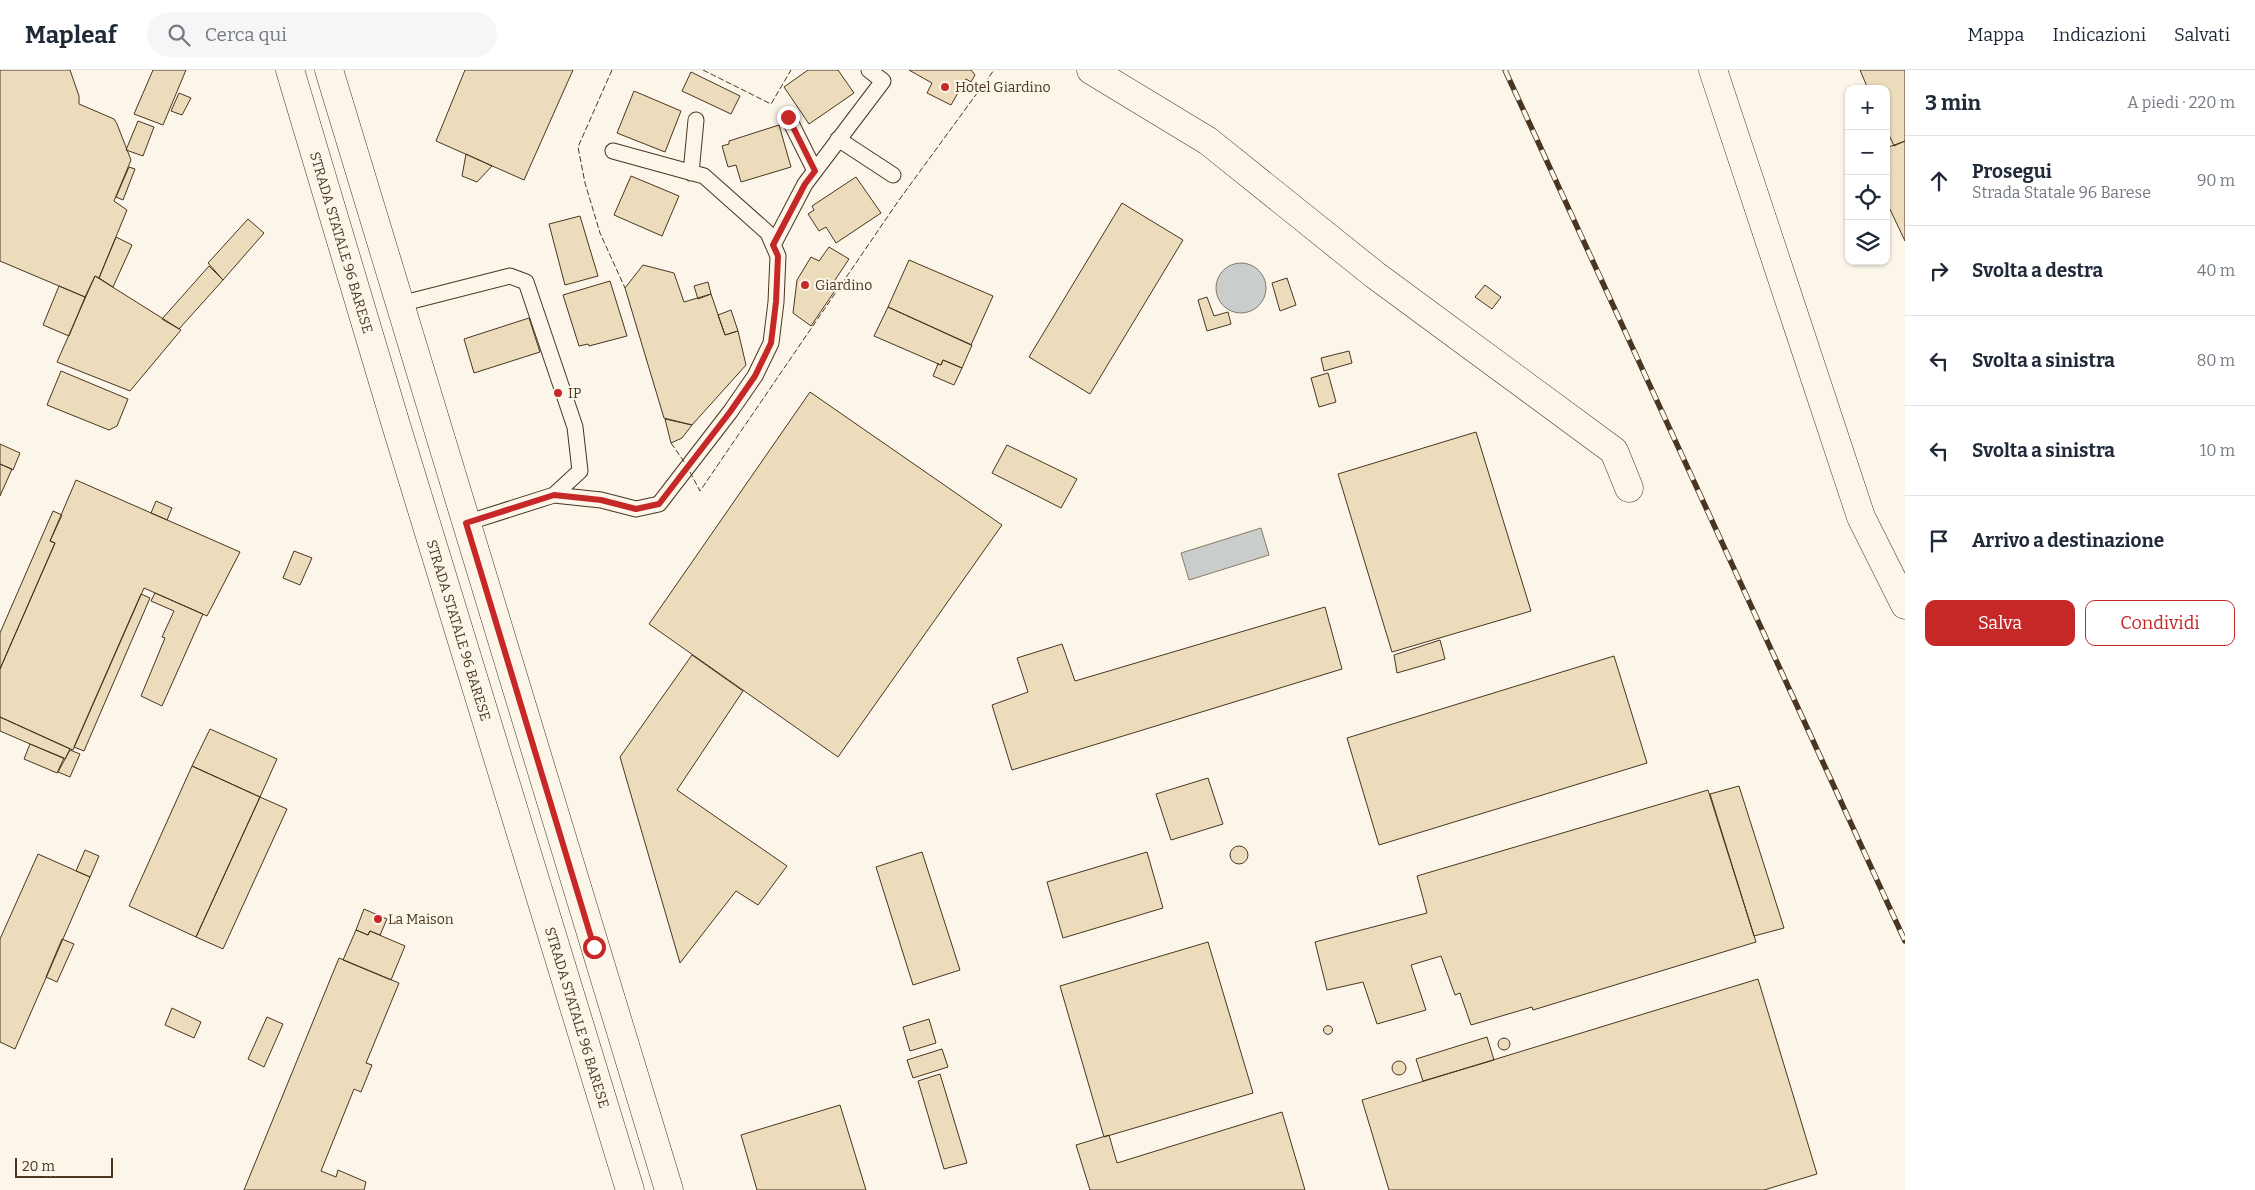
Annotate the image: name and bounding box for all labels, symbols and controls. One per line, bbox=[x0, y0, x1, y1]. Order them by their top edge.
search box bbox=[147, 12, 497, 57]
text: Mapleaf bbox=[25, 21, 117, 49]
icon: search bbox=[165, 21, 193, 49]
text: Cerca qui bbox=[205, 23, 287, 46]
text: Mappa bbox=[1968, 24, 2024, 46]
text: Indicazioni bbox=[2052, 24, 2146, 46]
text: Salvati bbox=[2174, 24, 2230, 46]
place label: Hotel Giardino bbox=[955, 79, 1051, 96]
marker: Hotel Giardino bbox=[939, 81, 951, 93]
map controls bbox=[1845, 85, 1890, 265]
button: + bbox=[1845, 85, 1890, 130]
text: 3 min bbox=[1925, 90, 1981, 116]
text: A piedi · 220 m bbox=[2127, 93, 2235, 112]
route end bbox=[777, 106, 800, 129]
button: − bbox=[1845, 130, 1890, 175]
street label: STRADA STATALE 96 BARESE bbox=[306, 150, 376, 335]
text: Prosegui bbox=[1972, 160, 2052, 183]
icon: ahead bbox=[1925, 167, 1953, 195]
text: 90 m bbox=[2197, 171, 2235, 190]
button: locate bbox=[1845, 175, 1890, 220]
text: Strada Statale 96 Barese bbox=[1972, 183, 2151, 202]
button: layers bbox=[1845, 220, 1890, 265]
icon: right bbox=[1925, 257, 1953, 285]
text: Svolta a destra bbox=[1972, 259, 2103, 282]
text: 40 m bbox=[2197, 261, 2235, 280]
place label: Giardino bbox=[815, 277, 872, 294]
marker: Giardino bbox=[799, 279, 811, 291]
icon: left bbox=[1925, 347, 1953, 375]
text: Svolta a sinistra bbox=[1972, 349, 2115, 372]
text: 80 m bbox=[2197, 351, 2235, 370]
place label: IP bbox=[568, 385, 581, 402]
marker: IP bbox=[552, 387, 564, 399]
icon: left bbox=[1925, 437, 1953, 465]
text: Svolta a sinistra bbox=[1972, 439, 2115, 462]
text: 10 m bbox=[2200, 441, 2235, 460]
icon: arrive bbox=[1925, 527, 1953, 555]
text: Arrivo a destinazione bbox=[1972, 529, 2164, 552]
street label: STRADA STATALE 96 BARESE bbox=[423, 538, 494, 723]
button: Salva bbox=[1925, 600, 2075, 646]
button: Condividi bbox=[2085, 600, 2235, 646]
place label: La Maison bbox=[388, 911, 454, 928]
marker: La Maison bbox=[372, 913, 384, 925]
street label: STRADA STATALE 96 BARESE bbox=[541, 925, 612, 1110]
route start bbox=[583, 936, 606, 959]
scale bar bbox=[15, 1155, 112, 1178]
text: 20 m bbox=[22, 1158, 55, 1175]

